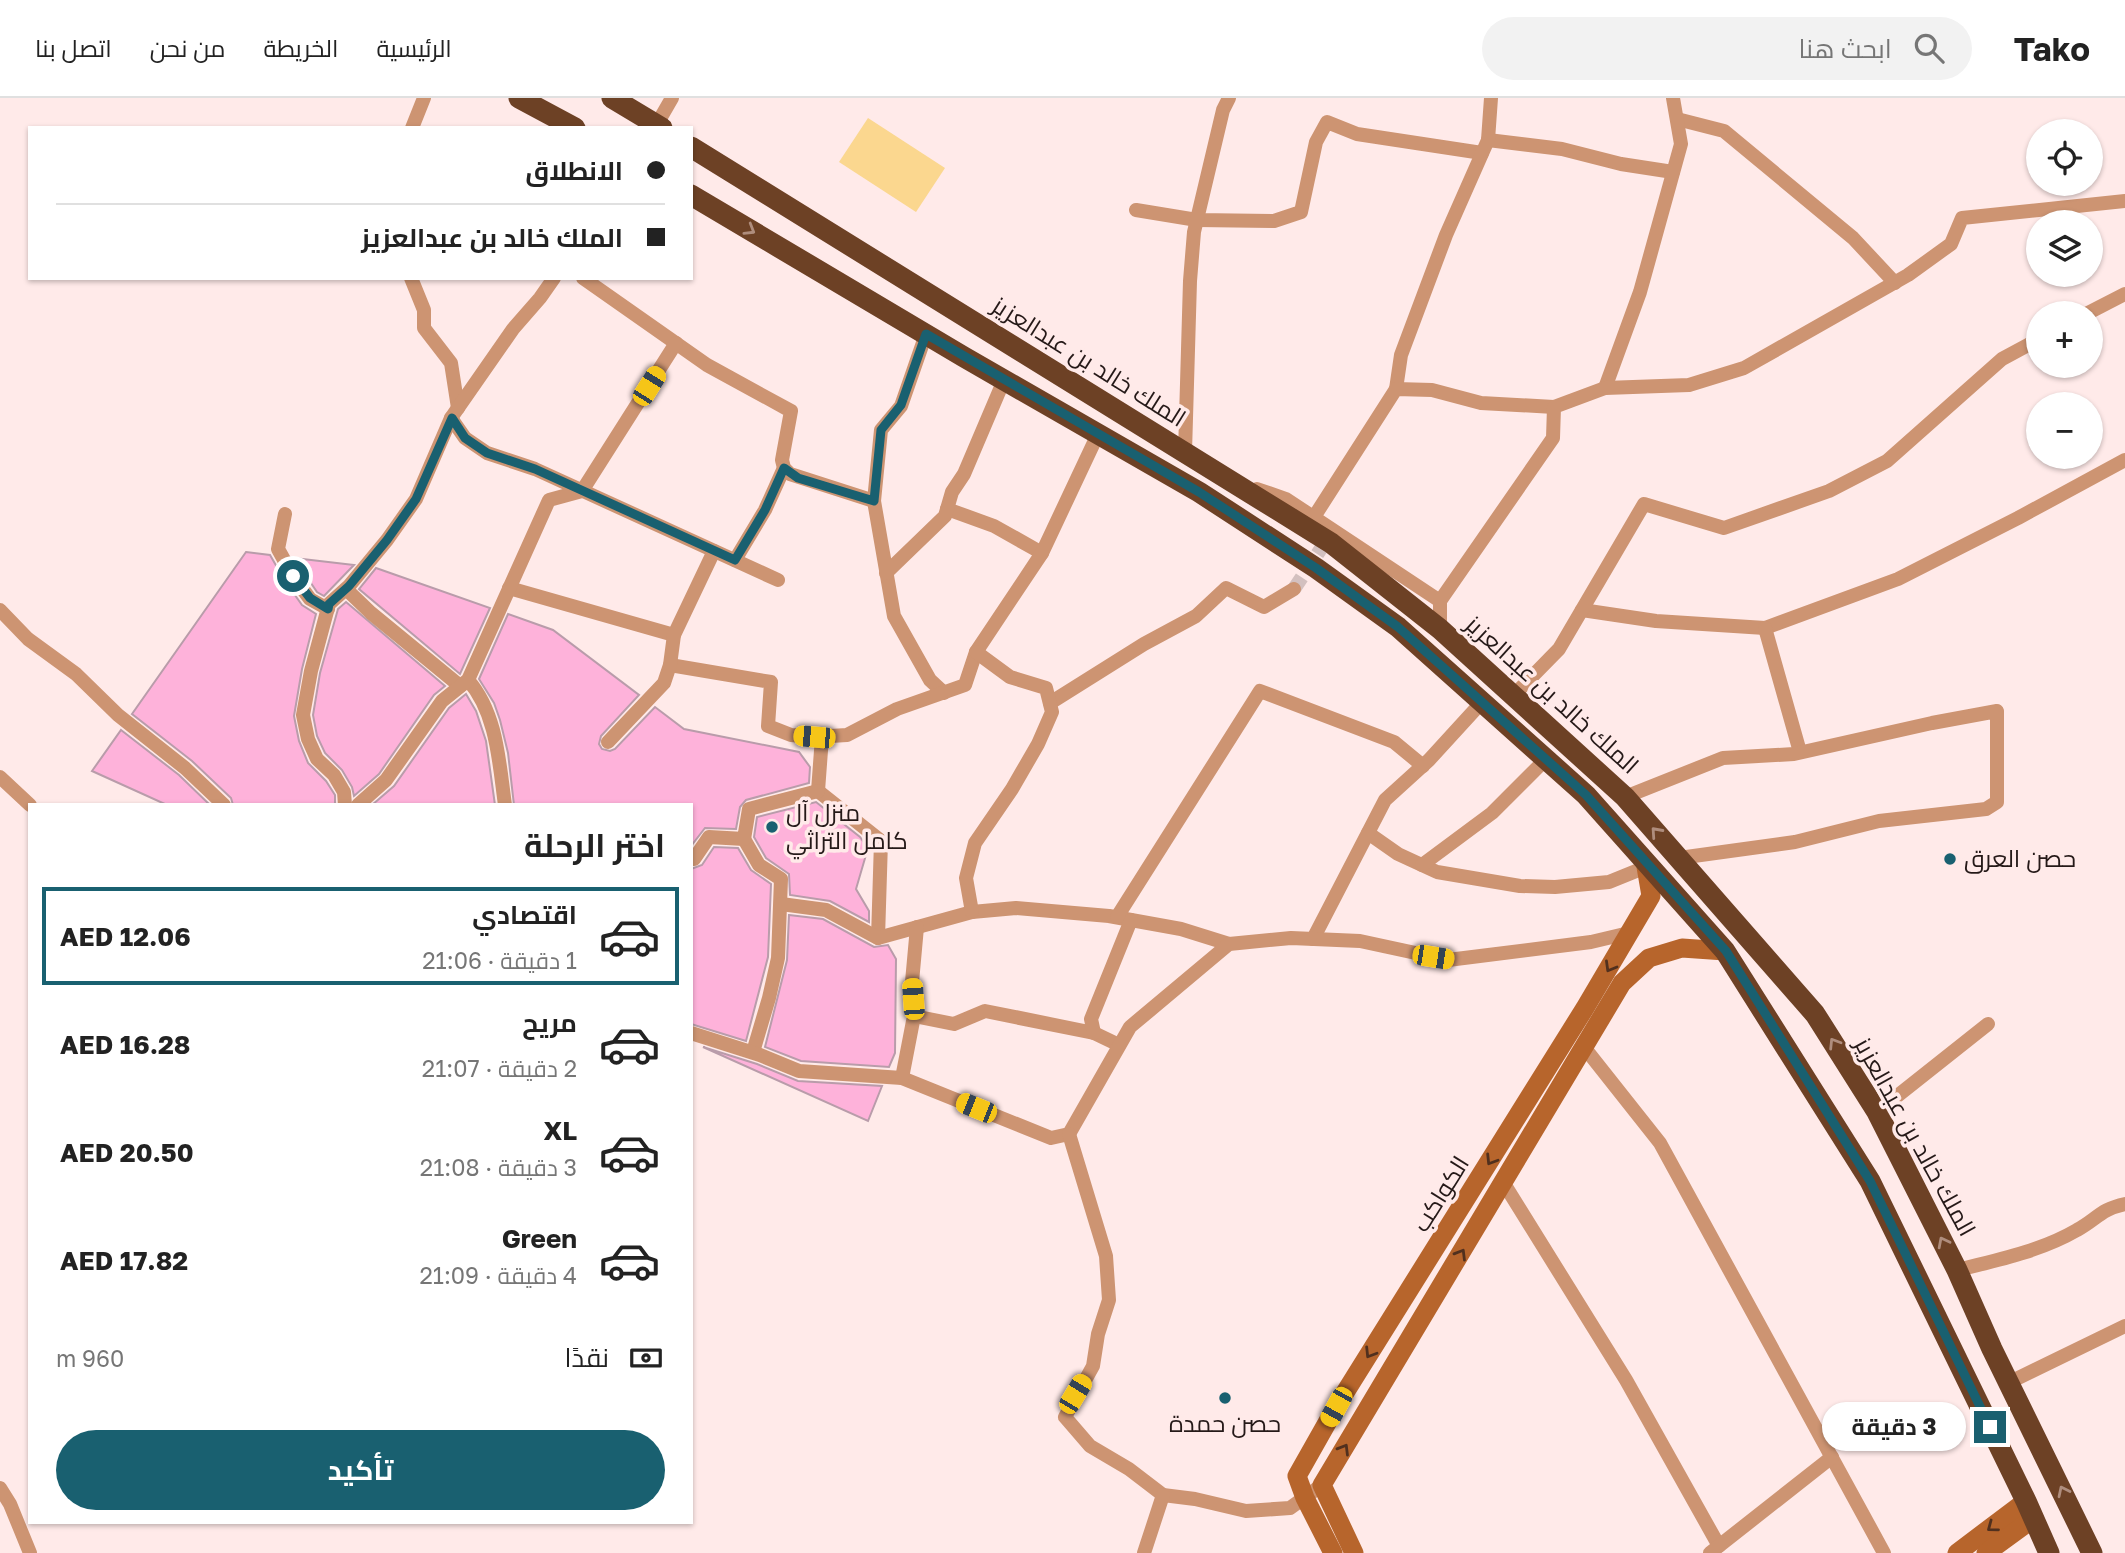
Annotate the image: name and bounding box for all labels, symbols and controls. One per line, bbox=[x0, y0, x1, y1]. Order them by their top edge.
search box bbox=[1482, 17, 1972, 80]
icon: search bbox=[1910, 29, 1948, 67]
text: Tako bbox=[2014, 29, 2090, 68]
text: اتصل بنا bbox=[35, 33, 112, 62]
text: من نحن bbox=[150, 33, 226, 62]
text: الخريطة bbox=[264, 33, 338, 62]
text: الرئيسية bbox=[376, 33, 452, 62]
text: ابحث هنا bbox=[1798, 33, 1892, 64]
map controls bbox=[2026, 119, 2103, 469]
button: locate bbox=[2026, 119, 2103, 196]
text: الانطلاق bbox=[525, 155, 623, 186]
button: layers bbox=[2026, 210, 2103, 287]
text: الملك خالد بن عبدالعزيز bbox=[361, 222, 623, 253]
one-way arrow bbox=[742, 222, 755, 235]
street label: الملك خالد بن عبدالعزيز bbox=[986, 288, 1192, 433]
button: + bbox=[2026, 301, 2103, 378]
car bbox=[629, 363, 670, 409]
button: − bbox=[2026, 392, 2103, 469]
route start bbox=[277, 560, 309, 592]
street label: الملك خالد بن عبدالعزيز bbox=[1459, 607, 1645, 780]
car bbox=[793, 725, 836, 749]
place label: منزل آل كامل التراثي bbox=[786, 797, 908, 860]
marker: منزل آل كامل التراثي bbox=[764, 819, 780, 835]
text: اختر الرحلة bbox=[524, 826, 665, 864]
one-way arrow bbox=[1652, 827, 1664, 840]
place label: حصن العرق bbox=[1964, 843, 2076, 874]
marker: حصن العرق bbox=[1942, 851, 1958, 867]
text: اقتصادي bbox=[472, 899, 577, 930]
icon: car bbox=[598, 905, 661, 968]
text: AED 12.06 bbox=[60, 921, 191, 952]
car bbox=[1411, 943, 1456, 971]
text: 1 دقيقة · 21:06 bbox=[422, 946, 577, 974]
one-way arrow bbox=[1605, 959, 1618, 972]
car bbox=[902, 977, 925, 1021]
text: مريح bbox=[522, 1007, 577, 1038]
icon: car bbox=[598, 1013, 661, 1076]
text: AED 16.28 bbox=[60, 1029, 191, 1060]
street label: الملك خالد بن عبدالعزيز bbox=[1848, 1030, 1983, 1241]
one-way arrow bbox=[1829, 1038, 1842, 1051]
text: 2 دقيقة · 21:07 bbox=[422, 1054, 577, 1082]
car bbox=[953, 1090, 1000, 1126]
text: XL bbox=[543, 1115, 577, 1146]
icon: car bbox=[598, 1121, 661, 1184]
text: AED 20.50 bbox=[60, 1137, 194, 1168]
street label: الكواكب bbox=[1405, 1150, 1474, 1236]
text: 3 دقيقة · 21:08 bbox=[420, 1153, 577, 1181]
one-way arrow bbox=[1486, 1153, 1499, 1166]
text: Green bbox=[502, 1223, 577, 1254]
icon: car bbox=[598, 1229, 661, 1292]
one-way arrow bbox=[1938, 1237, 1952, 1249]
text: AED 17.82 bbox=[60, 1245, 188, 1276]
one-way arrow bbox=[1452, 1248, 1465, 1261]
text: 4 دقيقة · 21:09 bbox=[419, 1261, 577, 1289]
icon: cash bbox=[627, 1339, 665, 1377]
text: نقدًا bbox=[565, 1342, 609, 1373]
text: 960 m bbox=[56, 1344, 124, 1372]
one-way arrow bbox=[1365, 1345, 1378, 1358]
car bbox=[1056, 1371, 1095, 1417]
car bbox=[1317, 1384, 1356, 1430]
marker: حصن حمدة bbox=[1217, 1390, 1233, 1406]
callout: 3 دقيقة bbox=[1822, 1402, 1966, 1452]
place label: حصن حمدة bbox=[1169, 1408, 1281, 1438]
route end bbox=[1974, 1411, 2006, 1443]
text: 3 دقيقة bbox=[1852, 1412, 1936, 1440]
button: تأكيد bbox=[56, 1430, 665, 1510]
one-way arrow bbox=[1335, 1443, 1348, 1456]
one-way arrow bbox=[2057, 1486, 2071, 1499]
one-way arrow bbox=[1987, 1518, 1999, 1531]

